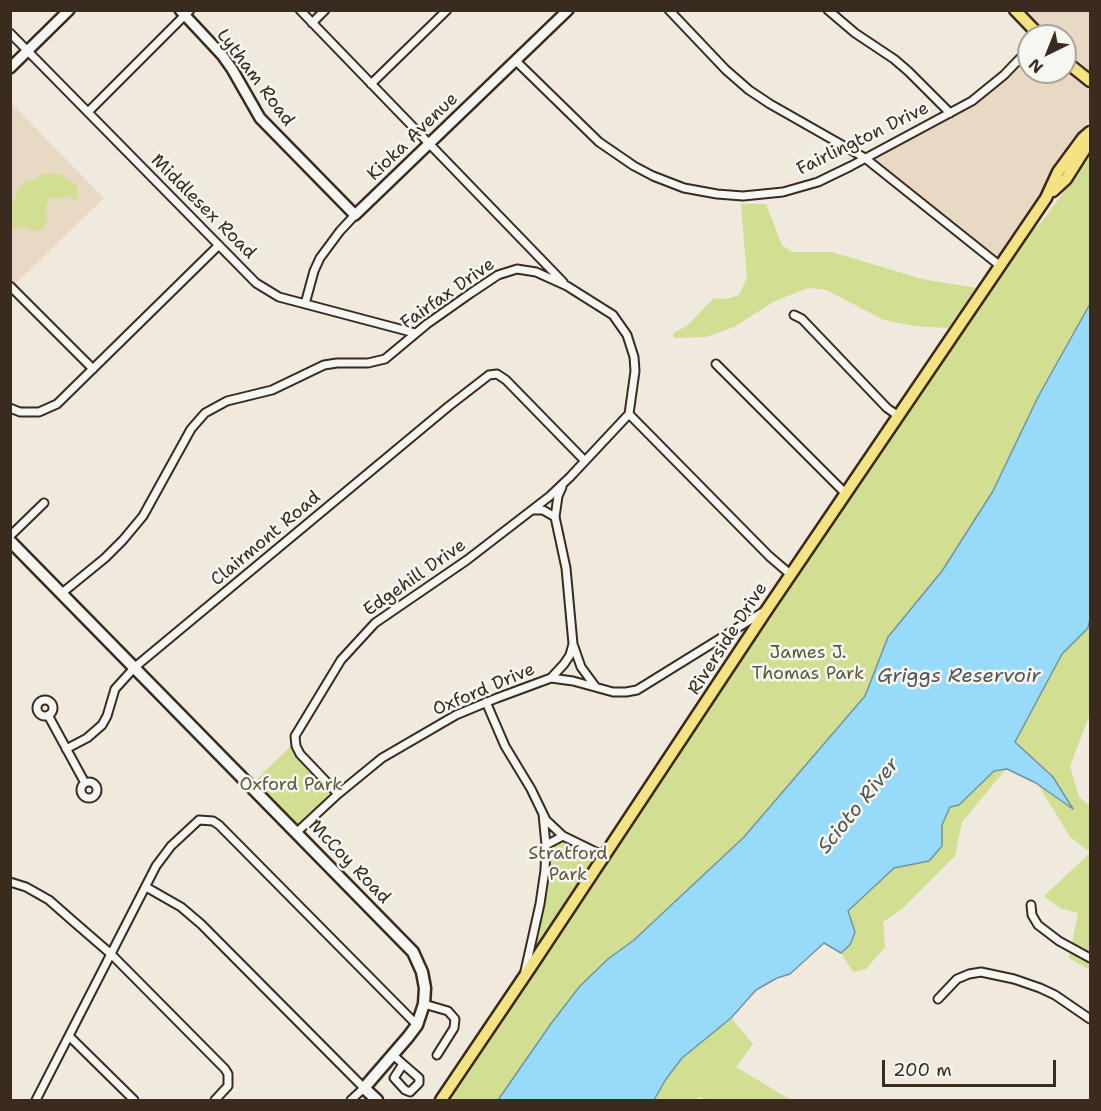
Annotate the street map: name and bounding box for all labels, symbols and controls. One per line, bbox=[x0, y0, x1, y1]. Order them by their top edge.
north arrow bbox=[1017, 24, 1077, 84]
street label: Lytham Road bbox=[212, 25, 298, 131]
text: N bbox=[1024, 54, 1048, 78]
street label: Kioka Avenue bbox=[363, 88, 463, 186]
street label: Fairlington Drive bbox=[793, 98, 933, 180]
street label: Middlesex Road bbox=[146, 150, 260, 264]
street label: Fairfax Drive bbox=[397, 254, 499, 334]
street label: Clairmont Road bbox=[207, 487, 325, 591]
street label: Edgehill Drive bbox=[360, 535, 470, 621]
street label: Riverside Drive bbox=[684, 579, 772, 699]
park label: James J. Thomas Park bbox=[752, 642, 864, 684]
street label: Oxford Drive bbox=[430, 659, 538, 721]
water label: Griggs Reservoir bbox=[877, 665, 1041, 689]
water label: Scioto River bbox=[813, 753, 905, 859]
park label: Oxford Park bbox=[239, 774, 343, 796]
street label: McCoy Road bbox=[303, 815, 395, 909]
park label: Stratford Park bbox=[528, 843, 608, 886]
scale bar bbox=[885, 1048, 1059, 1086]
text: 200 m bbox=[893, 1058, 952, 1082]

